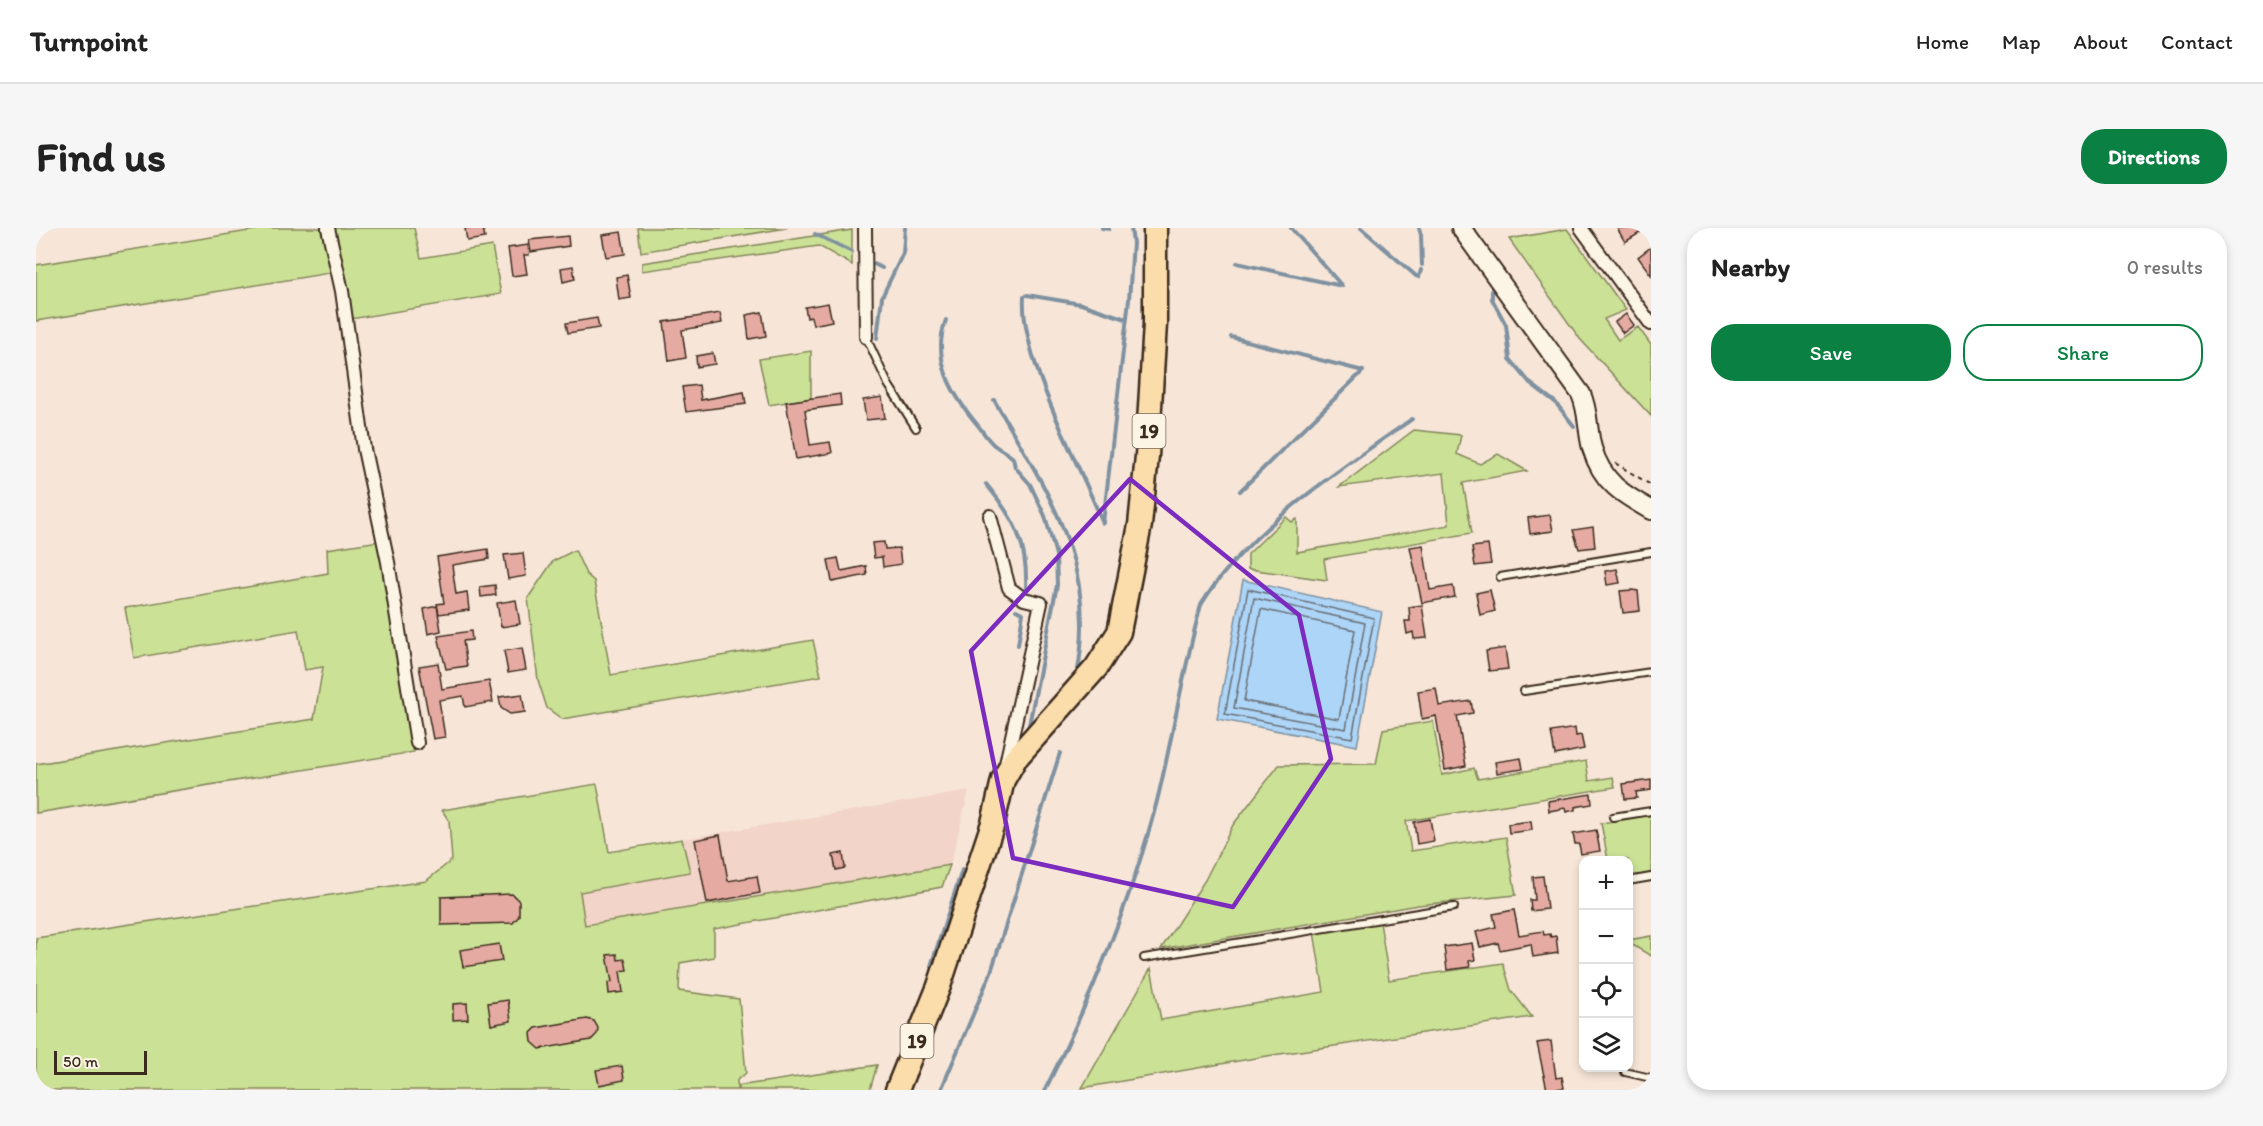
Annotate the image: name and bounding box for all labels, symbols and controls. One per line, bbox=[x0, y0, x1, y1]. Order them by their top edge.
text: Turnpoint bbox=[30, 24, 148, 58]
text: Home bbox=[1916, 29, 1969, 54]
text: Map bbox=[2002, 29, 2041, 54]
text: About bbox=[2074, 29, 2128, 54]
text: Contact bbox=[2161, 29, 2233, 54]
button: Directions bbox=[2081, 129, 2227, 184]
text: Find us bbox=[36, 131, 166, 182]
text: Nearby bbox=[1711, 251, 1790, 283]
text: 0 results bbox=[2127, 255, 2203, 279]
button: Save bbox=[1711, 324, 1951, 381]
button: Share bbox=[1963, 324, 2203, 381]
road number: 19 bbox=[1132, 414, 1166, 448]
map controls bbox=[1579, 856, 1633, 1072]
button: + bbox=[1579, 856, 1633, 910]
button: − bbox=[1579, 910, 1633, 964]
button: locate bbox=[1579, 964, 1633, 1018]
button: layers bbox=[1579, 1018, 1633, 1072]
road number: 19 bbox=[900, 1024, 934, 1058]
scale bar bbox=[54, 1048, 147, 1076]
text: 50 m bbox=[63, 1052, 98, 1071]

